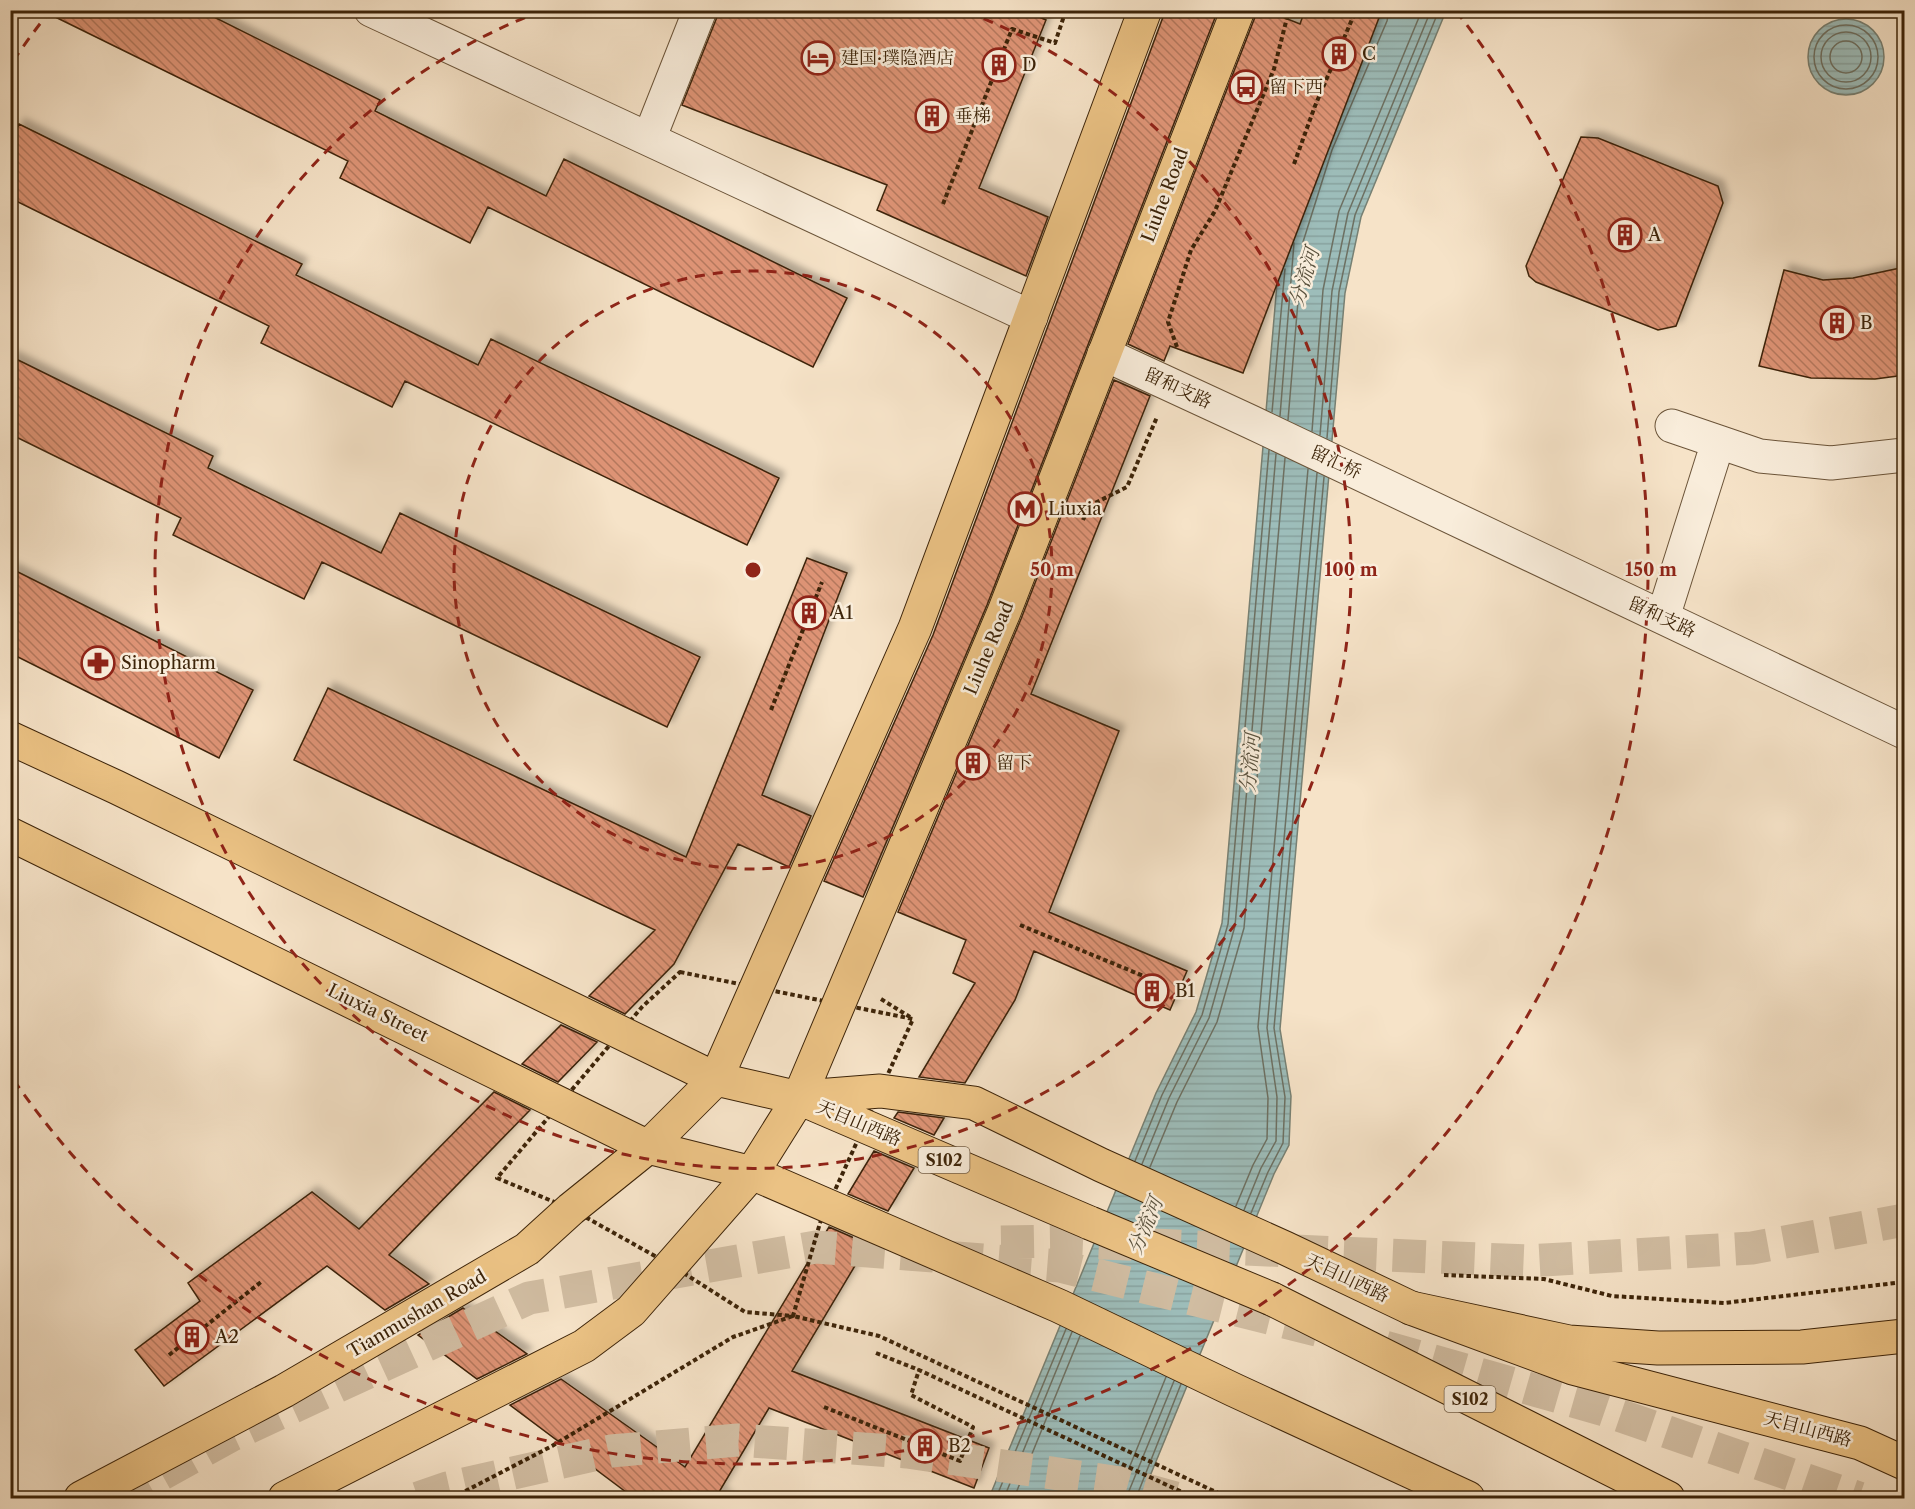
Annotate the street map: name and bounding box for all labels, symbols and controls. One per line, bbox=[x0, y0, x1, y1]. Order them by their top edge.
building icon: C bbox=[1321, 36, 1357, 72]
hotel icon: 建国·璞隐酒店 bbox=[800, 40, 836, 76]
place label: C bbox=[1362, 43, 1376, 65]
place label: 建国·璞隐酒店 bbox=[841, 47, 954, 69]
building icon: D bbox=[981, 47, 1017, 83]
place label: D bbox=[1022, 54, 1037, 76]
bus stop icon: 留下西 bbox=[1228, 69, 1264, 105]
place label: 留下西 bbox=[1269, 76, 1323, 98]
building icon: 垂梯 bbox=[914, 98, 950, 134]
place label: 垂梯 bbox=[955, 105, 991, 127]
street label: Liuhe Road bbox=[1137, 145, 1193, 245]
building icon: A bbox=[1607, 217, 1643, 253]
place label: A bbox=[1647, 224, 1662, 246]
water label: 分流河 bbox=[1284, 242, 1325, 309]
building icon: B bbox=[1819, 305, 1855, 341]
place label: B bbox=[1860, 312, 1873, 334]
street label: 留和支路 bbox=[1141, 363, 1215, 413]
street label: 留汇桥 bbox=[1307, 441, 1365, 483]
metro station icon: Liuxia bbox=[1007, 491, 1043, 527]
place label: Liuxia bbox=[1048, 498, 1102, 520]
text: 50 m bbox=[1030, 559, 1074, 581]
text: 100 m bbox=[1324, 559, 1378, 581]
text: 150 m bbox=[1625, 559, 1677, 581]
centre of rings bbox=[743, 560, 763, 580]
street label: 留和支路 bbox=[1625, 592, 1699, 642]
building icon: A1 bbox=[791, 595, 827, 631]
street label: Liuhe Road bbox=[960, 598, 1018, 698]
place label: A1 bbox=[831, 602, 854, 624]
pharmacy icon: Sinopharm bbox=[80, 645, 116, 681]
place label: Sinopharm bbox=[121, 652, 216, 674]
water label: 分流河 bbox=[1235, 729, 1265, 794]
building icon: 留下 bbox=[955, 745, 991, 781]
place label: 留下 bbox=[996, 752, 1032, 774]
building icon: B1 bbox=[1134, 973, 1170, 1009]
street label: Liuxia Street bbox=[324, 979, 433, 1047]
place label: B1 bbox=[1175, 980, 1196, 1002]
street label: 天目山西路 bbox=[813, 1095, 905, 1151]
road number: S102 bbox=[918, 1147, 970, 1173]
water label: 分流河 bbox=[1122, 1191, 1169, 1258]
street label: 天目山西路 bbox=[1302, 1249, 1392, 1307]
street label: Tianmushan Road bbox=[344, 1265, 490, 1363]
building icon: A2 bbox=[174, 1319, 210, 1355]
place label: A2 bbox=[214, 1326, 239, 1348]
road number: S102 bbox=[1444, 1386, 1496, 1412]
street label: 天目山西路 bbox=[1762, 1407, 1854, 1451]
building icon: B2 bbox=[907, 1428, 943, 1464]
place label: B2 bbox=[948, 1435, 971, 1457]

